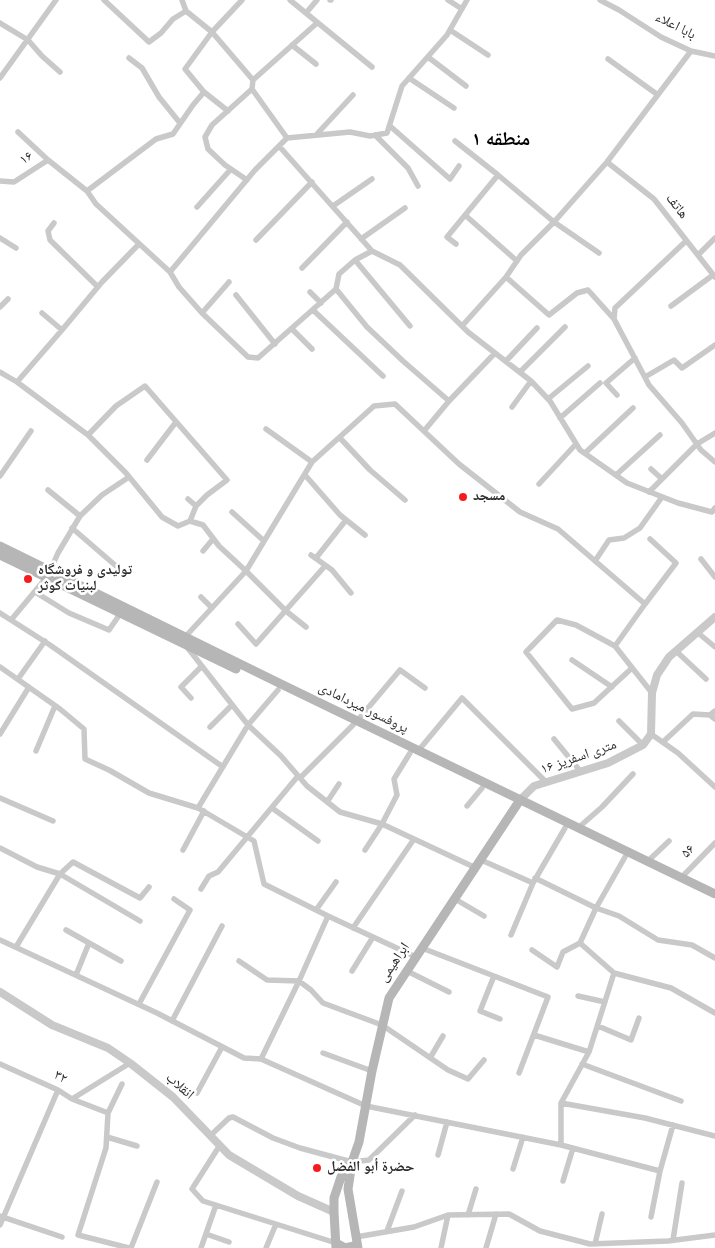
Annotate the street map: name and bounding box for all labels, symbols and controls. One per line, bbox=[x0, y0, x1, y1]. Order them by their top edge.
street label: بابا اعلاء bbox=[652, 10, 698, 44]
district label: منطقه ۱ bbox=[472, 130, 530, 152]
street label: ۱۶ bbox=[17, 149, 37, 169]
street label: هاتف bbox=[661, 191, 691, 223]
place label: مسجد bbox=[473, 489, 505, 505]
marker: مسجد bbox=[457, 491, 469, 503]
place label: تولیدی و فروشگاه لبنیات کوثر bbox=[38, 563, 132, 596]
marker: تولیدی و فروشگاه لبنیات کوثر bbox=[22, 573, 34, 585]
street label: پروفسور میردامادی bbox=[315, 680, 411, 738]
street label: ۱۶ متری اسفریز bbox=[539, 737, 619, 779]
street label: ۵۶ bbox=[679, 842, 699, 862]
street label: ابراهیمی bbox=[376, 940, 414, 986]
street label: ۳۲ bbox=[51, 1068, 69, 1088]
street label: انقلاب bbox=[161, 1070, 197, 1104]
place label: حضرة أبو الفضل bbox=[327, 1160, 414, 1176]
marker: حضرة أبو الفضل bbox=[311, 1162, 323, 1174]

